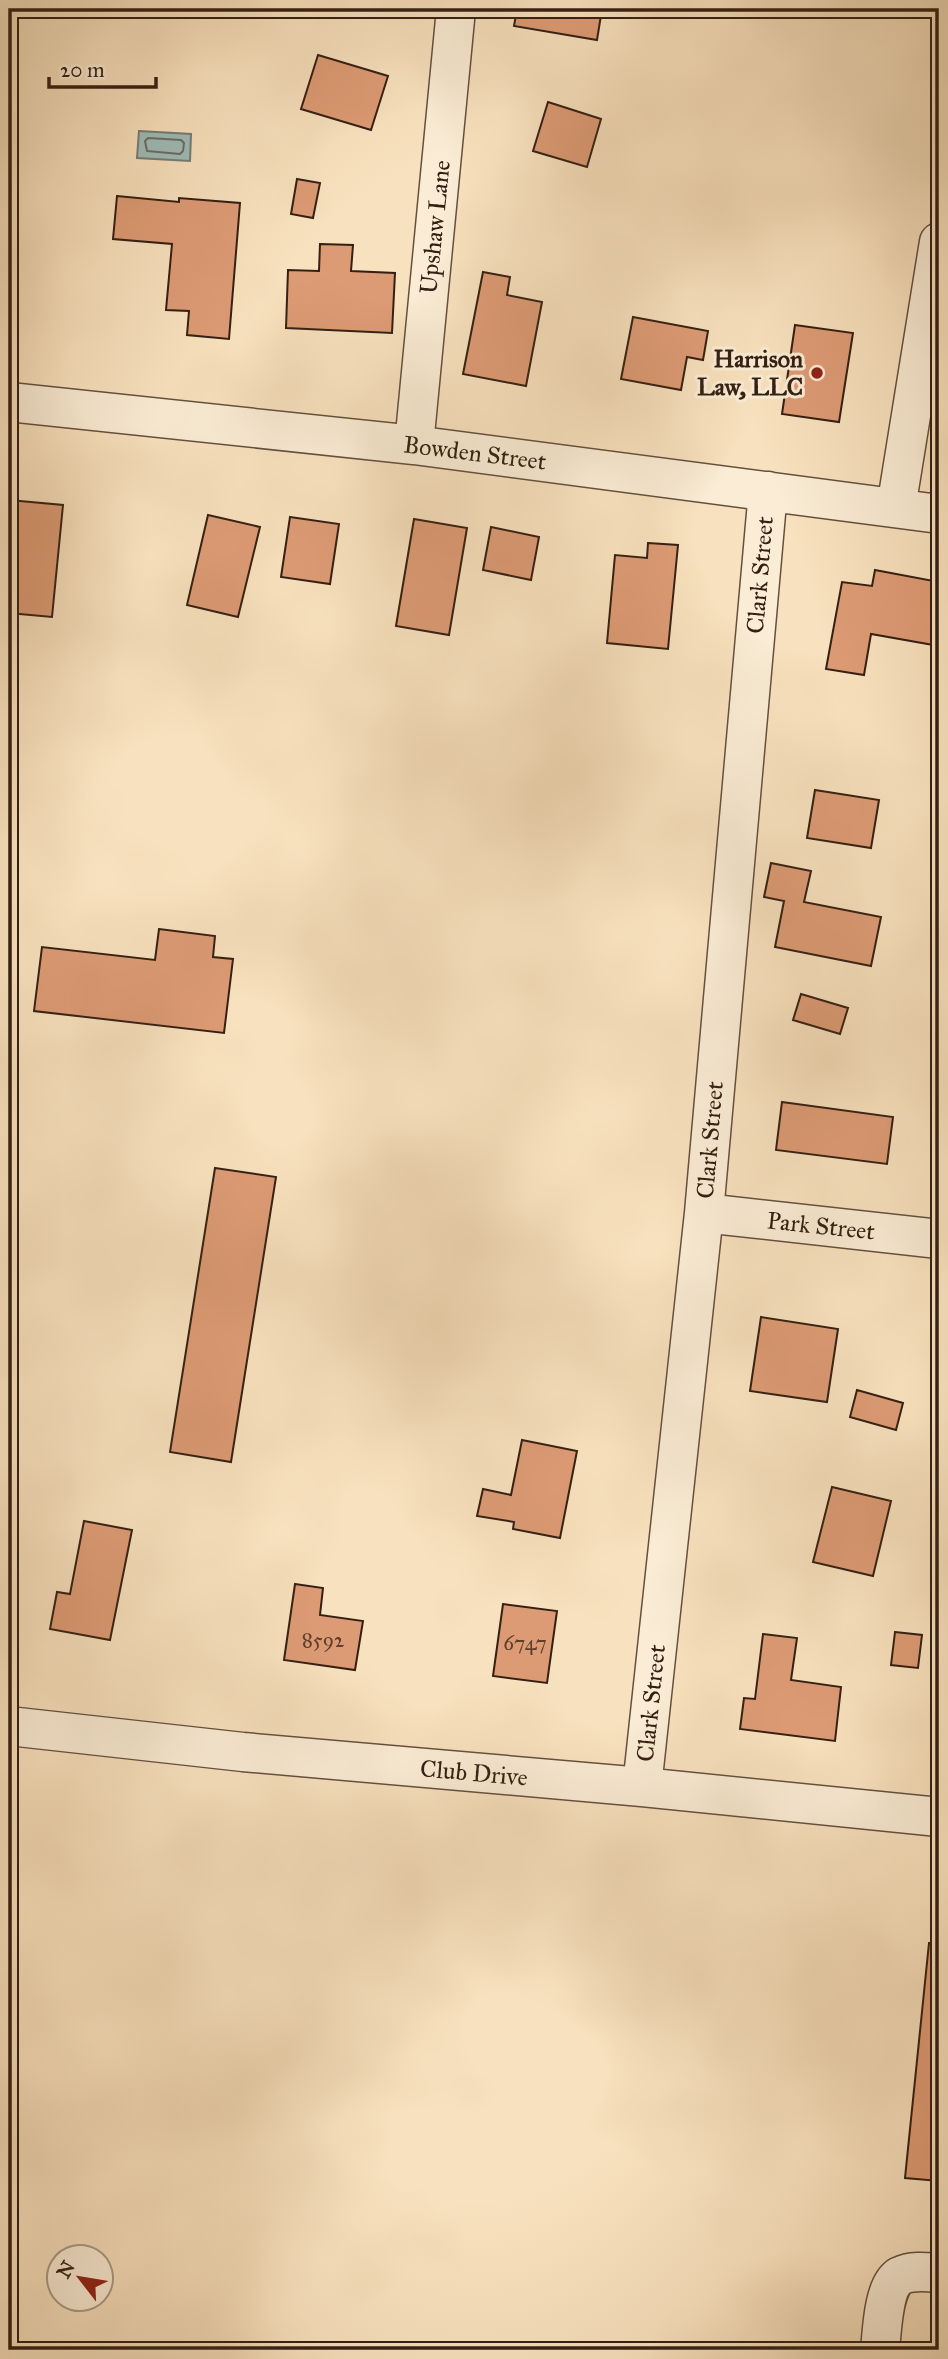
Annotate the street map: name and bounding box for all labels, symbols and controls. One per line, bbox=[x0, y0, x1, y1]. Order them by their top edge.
scale bar bbox=[49, 46, 156, 90]
text: 20 m bbox=[60, 57, 105, 83]
street label: Upshaw Lane bbox=[413, 159, 457, 295]
place label: Harrison Law, LLC bbox=[697, 344, 803, 402]
marker: Harrison Law, LLC bbox=[809, 365, 825, 381]
street label: Bowden Street bbox=[402, 429, 549, 477]
street label: Clark Street bbox=[740, 515, 780, 635]
street label: Clark Street bbox=[690, 1080, 730, 1200]
street label: Park Street bbox=[766, 1205, 877, 1247]
house number: 8592 bbox=[302, 1627, 345, 1653]
house number: 6747 bbox=[503, 1630, 547, 1656]
street label: Clark Street bbox=[630, 1642, 672, 1763]
street label: Club Drive bbox=[419, 1753, 529, 1793]
north arrow bbox=[46, 2244, 116, 2314]
text: N bbox=[52, 2257, 80, 2282]

